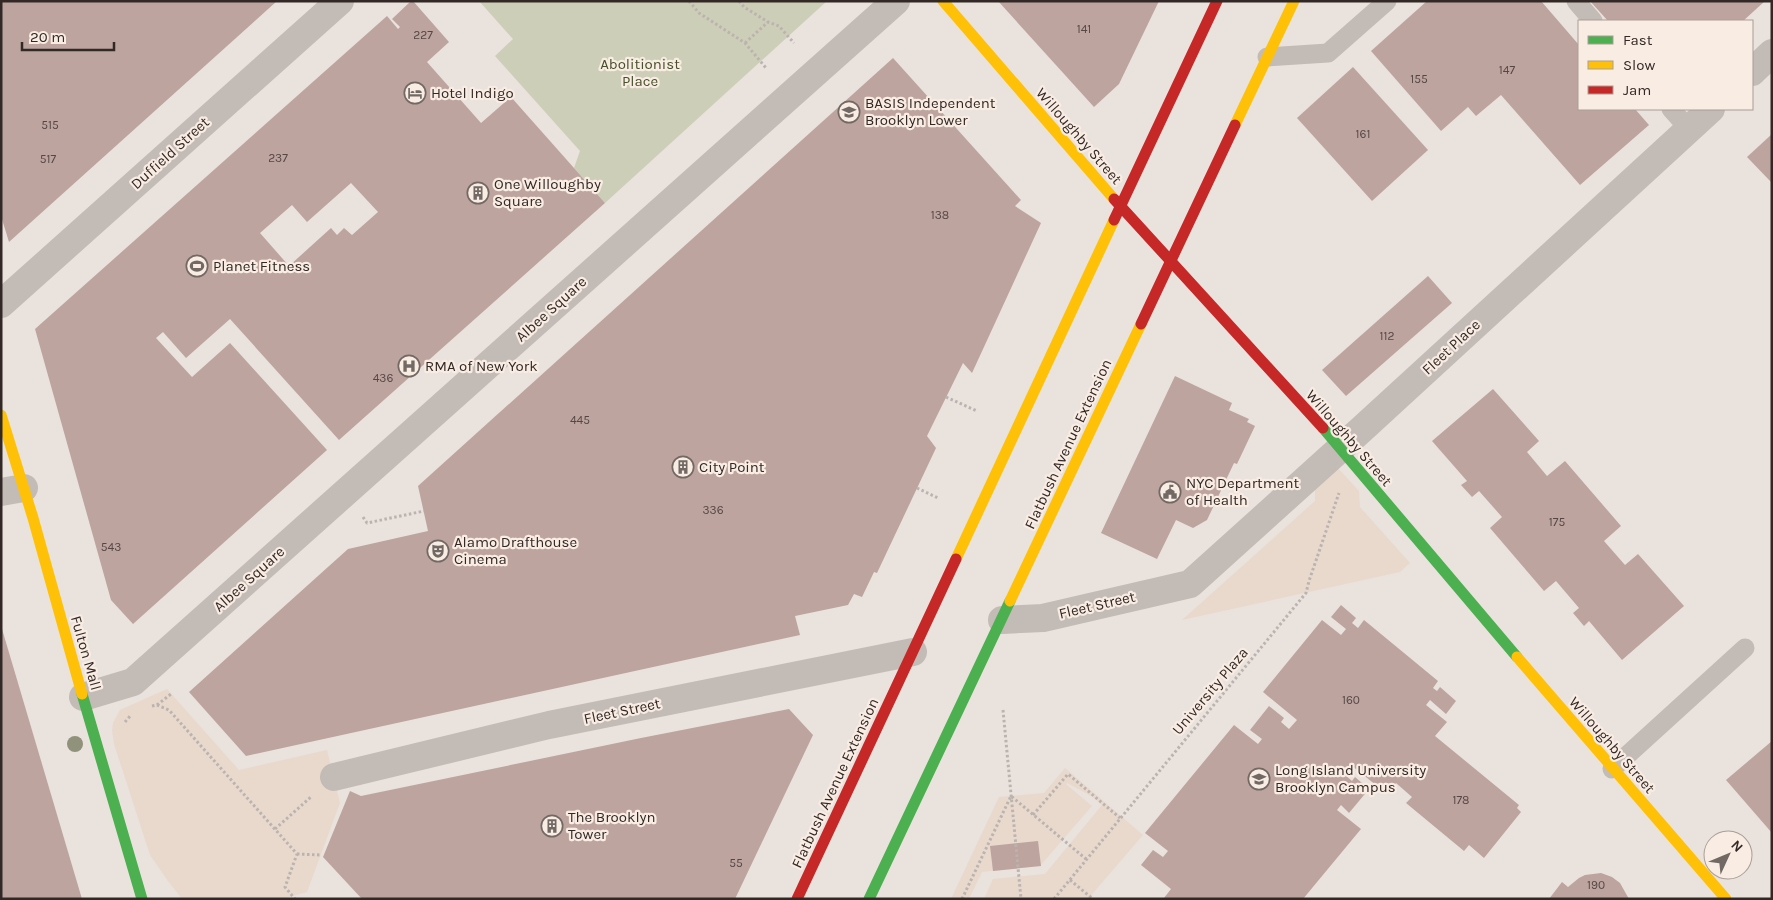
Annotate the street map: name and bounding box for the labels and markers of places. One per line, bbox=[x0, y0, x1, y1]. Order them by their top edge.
hotel icon: Hotel Indigo bbox=[403, 81, 427, 105]
place label: Hotel Indigo bbox=[431, 84, 514, 102]
place label: BASIS Independent Brooklyn Lower bbox=[865, 94, 996, 129]
school or university icon: BASIS Independent Brooklyn Lower bbox=[837, 100, 861, 124]
place label: One Willoughby Square bbox=[494, 175, 601, 210]
building icon: One Willoughby Square bbox=[466, 181, 490, 205]
sports icon: Planet Fitness bbox=[185, 254, 209, 278]
place label: Planet Fitness bbox=[213, 257, 310, 275]
hospital icon: RMA of New York bbox=[397, 354, 421, 378]
place label: RMA of New York bbox=[425, 357, 538, 375]
building icon: City Point bbox=[671, 455, 695, 479]
place label: City Point bbox=[699, 458, 765, 476]
place label: NYC Department of Health bbox=[1186, 474, 1299, 509]
public building icon: NYC Department of Health bbox=[1158, 480, 1182, 504]
place label: Alamo Drafthouse Cinema bbox=[454, 533, 577, 568]
theatre icon: Alamo Drafthouse Cinema bbox=[426, 539, 450, 563]
place label: Long Island University Brooklyn Campus bbox=[1275, 761, 1426, 796]
school or university icon: Long Island University Brooklyn Campus bbox=[1247, 767, 1271, 791]
place label: The Brooklyn Tower bbox=[568, 808, 656, 843]
building icon: The Brooklyn Tower bbox=[540, 814, 564, 838]

